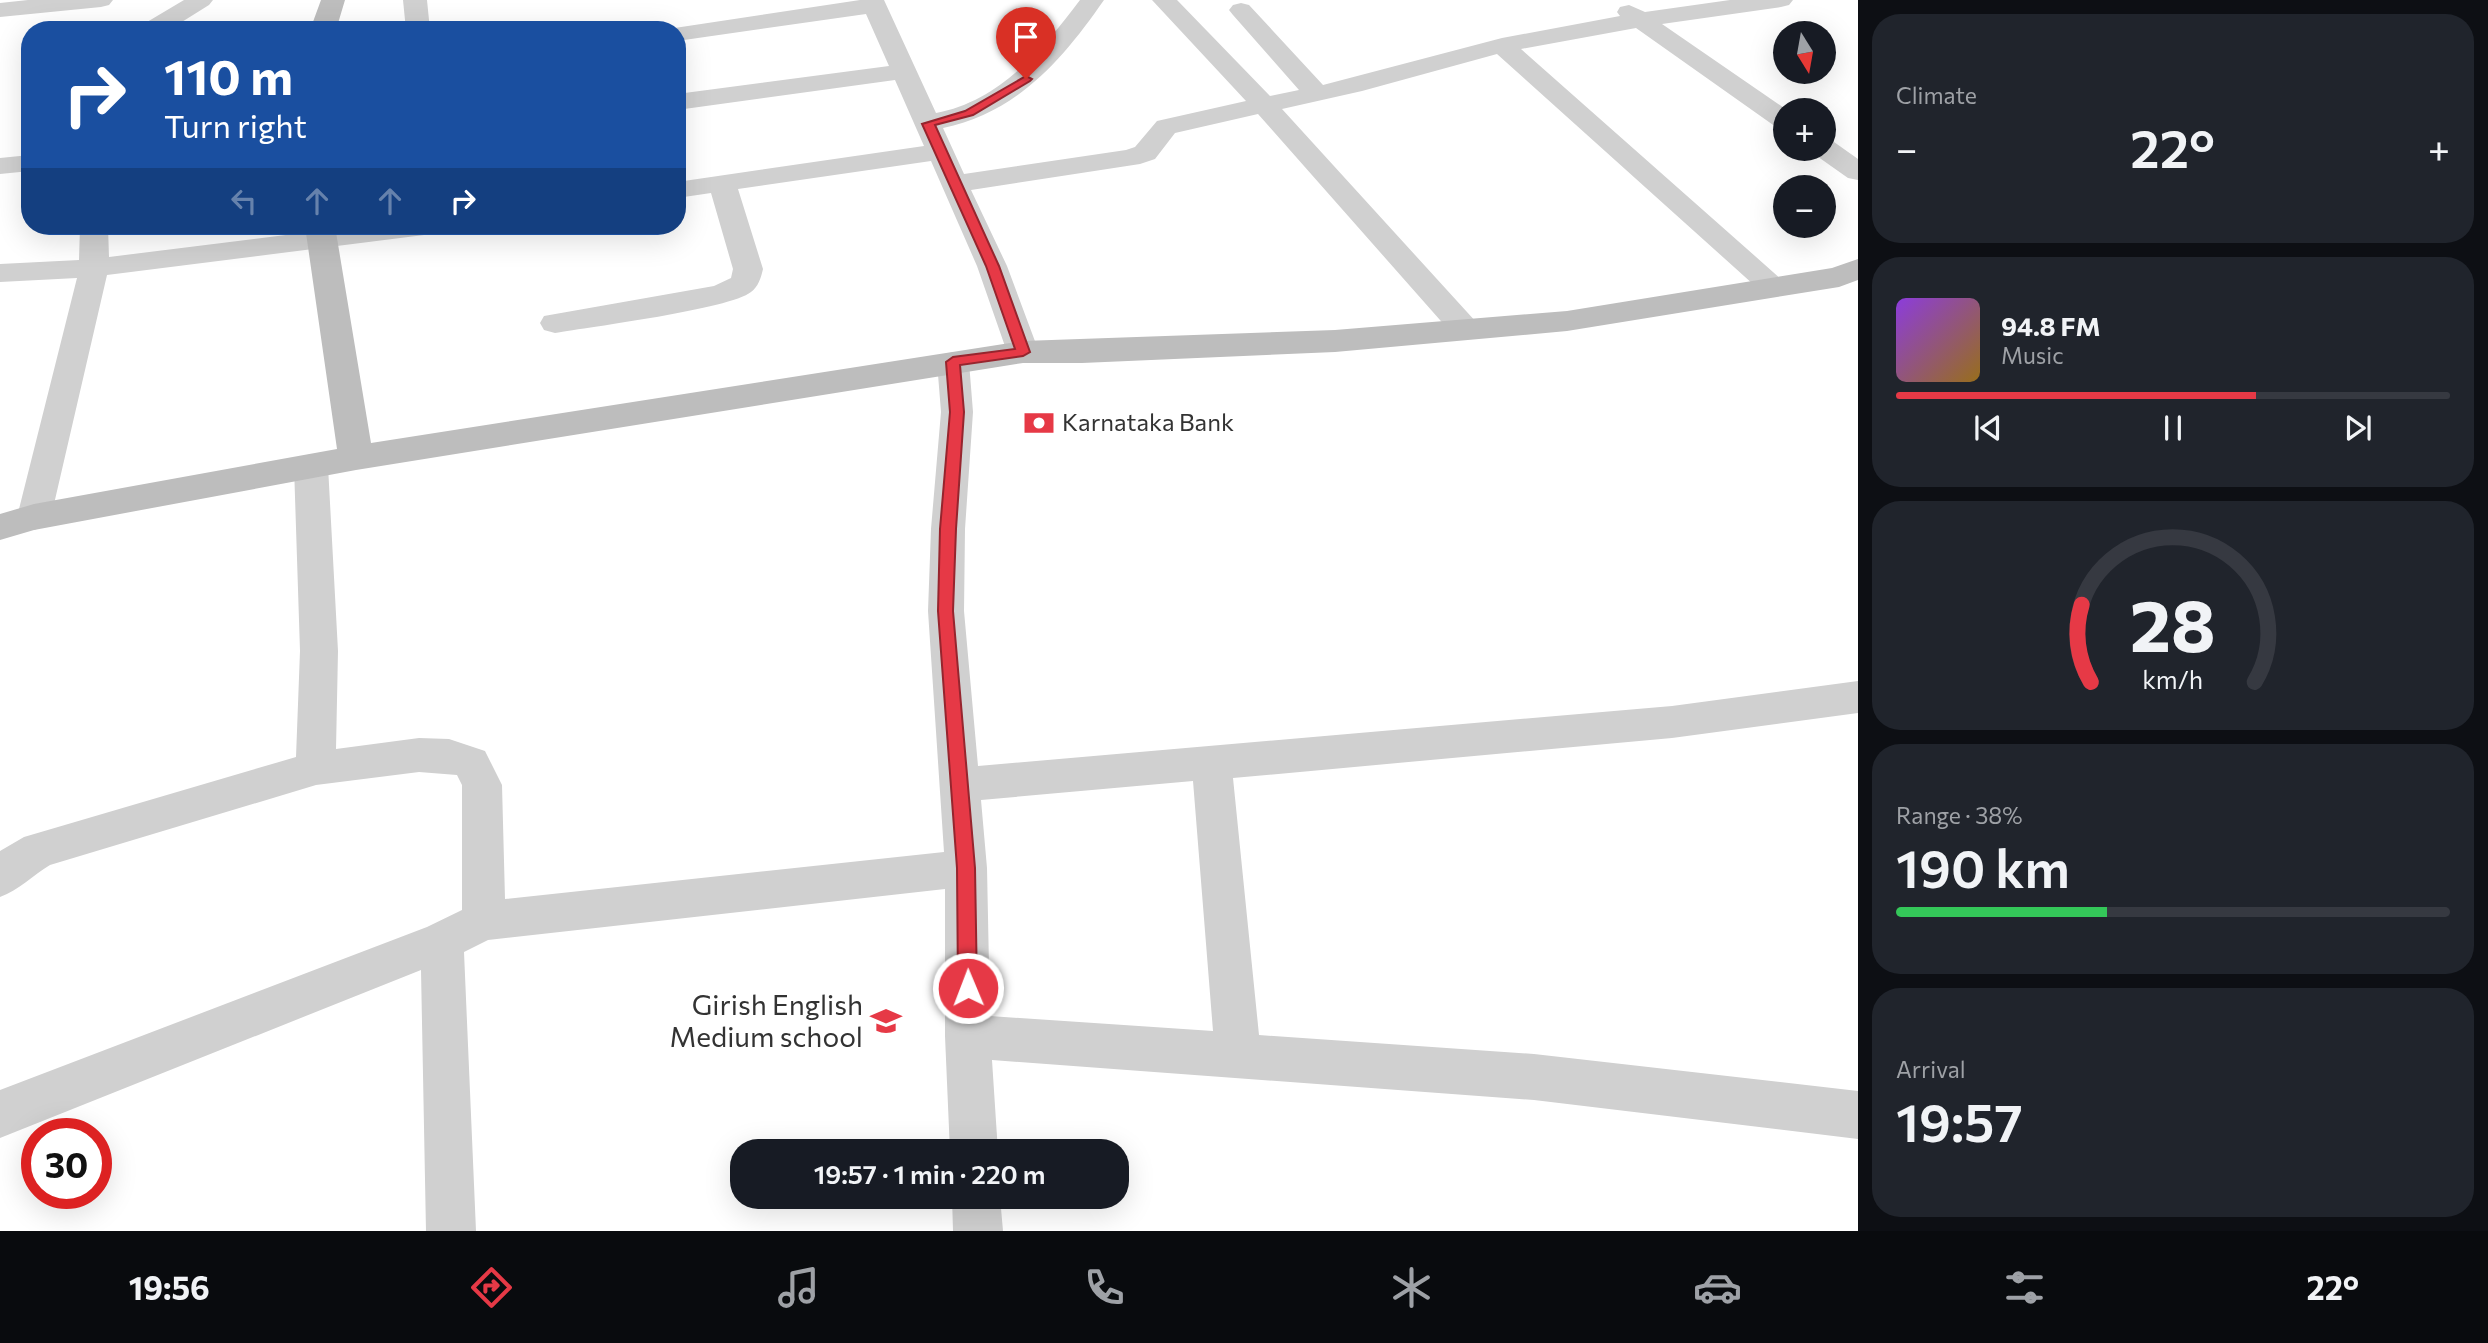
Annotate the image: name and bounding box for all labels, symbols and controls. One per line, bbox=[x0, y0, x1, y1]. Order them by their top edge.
pin bbox=[996, 7, 1056, 79]
icon: arrive bbox=[1007, 18, 1045, 56]
north arrow bbox=[1773, 21, 1836, 84]
map controls bbox=[1773, 21, 1836, 238]
text: 110 m bbox=[164, 45, 293, 105]
icon: right bbox=[49, 49, 140, 140]
text: Climate bbox=[1896, 81, 1977, 109]
button: + bbox=[1773, 98, 1836, 161]
text: Turn right bbox=[164, 105, 307, 145]
text: 22° bbox=[2130, 115, 2215, 179]
text: − bbox=[1896, 124, 1918, 171]
text: + bbox=[2428, 124, 2450, 171]
button: − bbox=[1773, 175, 1836, 238]
icon: left bbox=[225, 182, 263, 220]
icon: ahead bbox=[298, 182, 336, 220]
icon: ahead bbox=[371, 182, 409, 220]
icon: right bbox=[444, 182, 482, 220]
text: 94.8 FM bbox=[2001, 310, 2101, 341]
text: Music bbox=[2001, 341, 2064, 369]
bank icon: Karnataka Bank bbox=[1022, 406, 1056, 440]
place label: Karnataka Bank bbox=[1062, 407, 1234, 436]
icon: previous bbox=[1969, 409, 2007, 447]
icon: pause bbox=[2154, 409, 2192, 447]
icon: next bbox=[2339, 409, 2377, 447]
text: 28 bbox=[2130, 578, 2216, 667]
text: km/h bbox=[2143, 663, 2203, 693]
text: Range · 38% bbox=[1896, 801, 2023, 829]
text: 190 km bbox=[1896, 835, 2070, 899]
position arrow bbox=[931, 951, 1005, 1025]
place label: Girish English Medium school bbox=[669, 987, 863, 1053]
school or university icon: Girish English Medium school bbox=[869, 1004, 903, 1038]
text: Arrival bbox=[1896, 1055, 1966, 1083]
text: 19:57 bbox=[1896, 1089, 2023, 1153]
speed limit sign: 30 bbox=[21, 1118, 112, 1209]
text: 19:57 · 1 min · 220 m bbox=[814, 1158, 1045, 1189]
icon: directions bbox=[467, 1263, 516, 1312]
icon: music bbox=[774, 1263, 823, 1312]
icon: phone bbox=[1080, 1263, 1129, 1312]
icon: climate bbox=[1387, 1263, 1436, 1312]
icon: car bbox=[1693, 1263, 1742, 1312]
icon: filters bbox=[2000, 1263, 2049, 1312]
text: 19:56 bbox=[129, 1267, 210, 1307]
text: 22° bbox=[2306, 1267, 2359, 1307]

